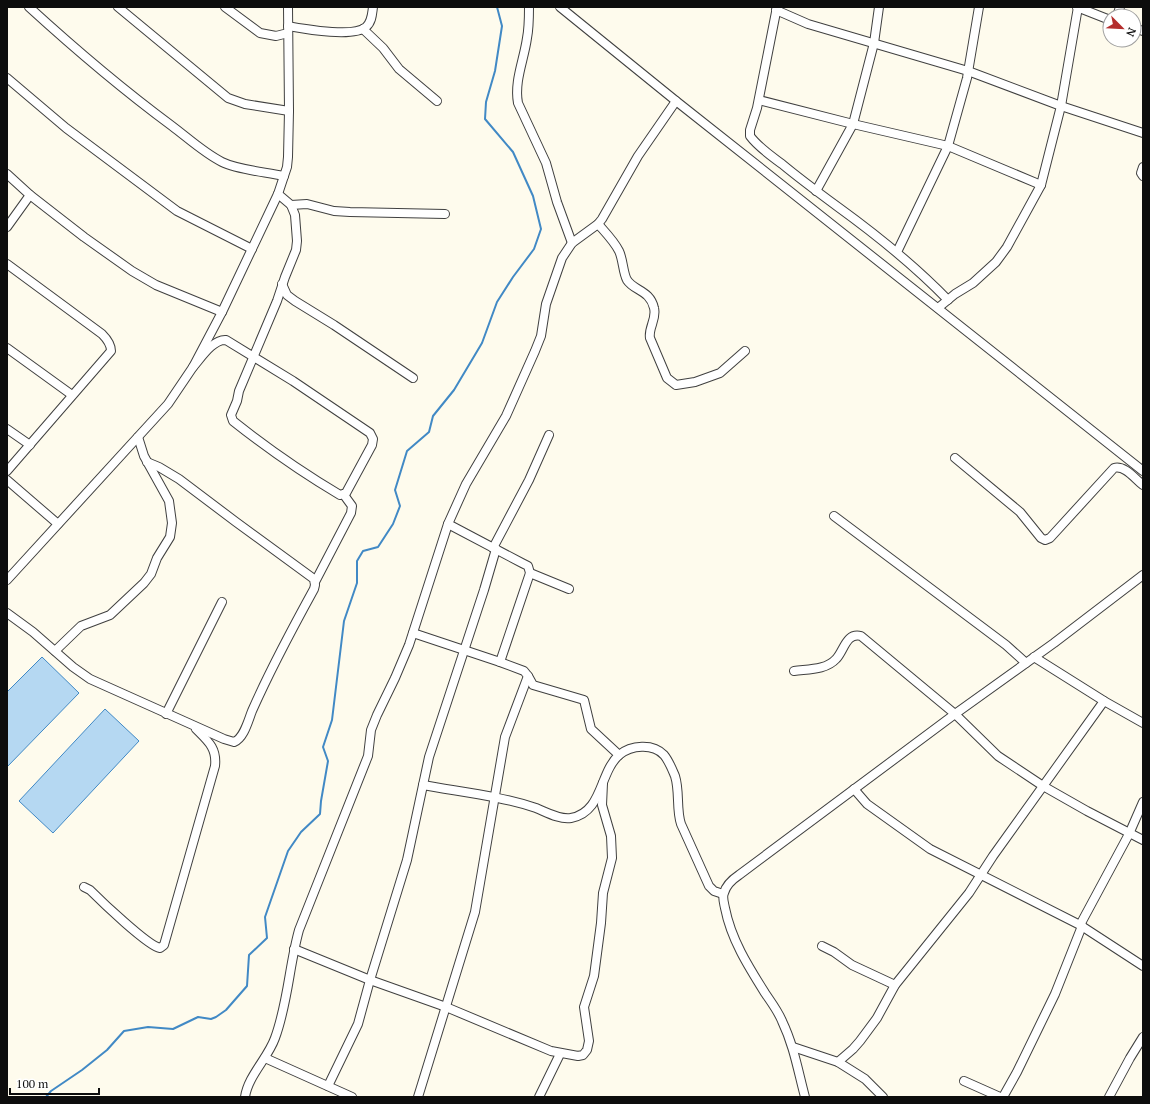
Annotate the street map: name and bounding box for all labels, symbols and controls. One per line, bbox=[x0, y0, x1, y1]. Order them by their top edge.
north arrow bbox=[1102, 8, 1142, 48]
text: N bbox=[1123, 25, 1139, 39]
scale bar bbox=[10, 1070, 99, 1096]
text: 100 m bbox=[16, 1076, 49, 1091]

